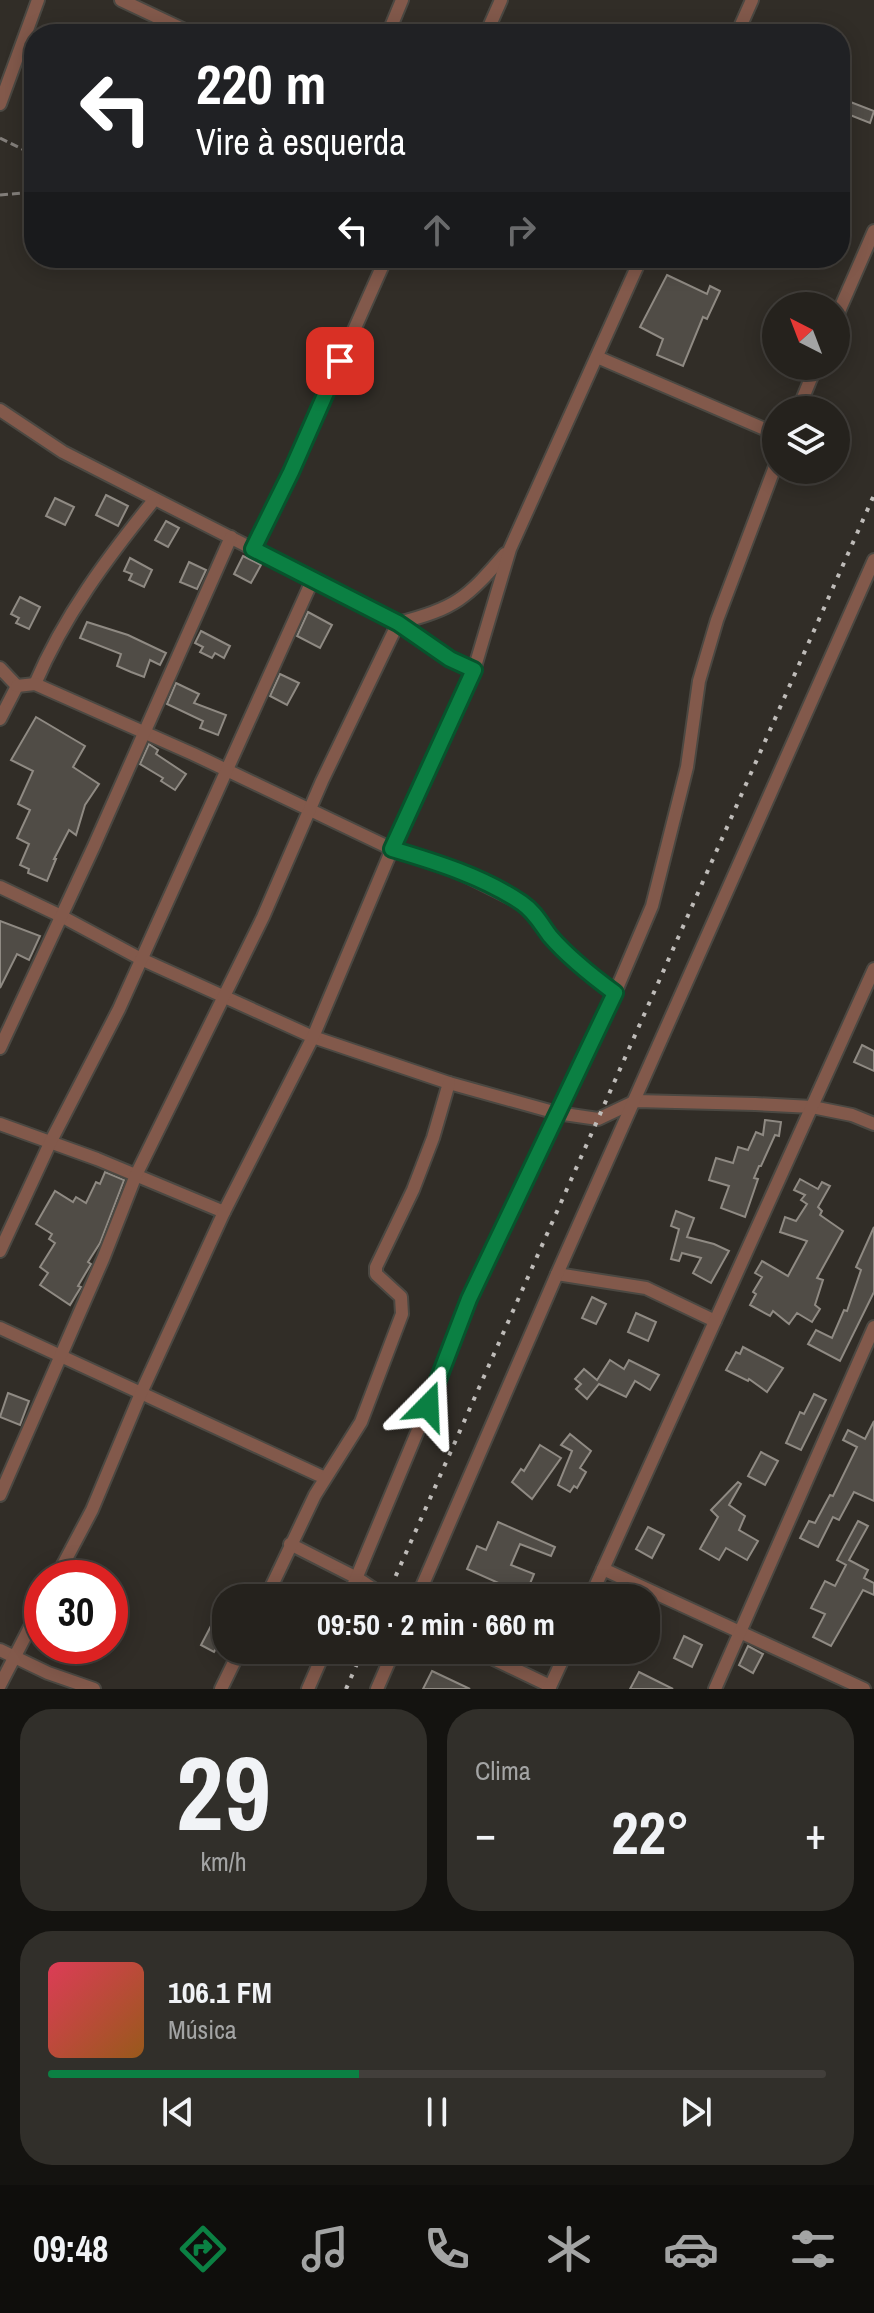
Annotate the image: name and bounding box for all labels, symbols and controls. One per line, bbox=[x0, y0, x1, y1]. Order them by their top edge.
text: 220 m bbox=[196, 46, 326, 121]
icon: left bbox=[64, 56, 168, 160]
text: Vire à esquerda bbox=[196, 118, 406, 166]
icon: left bbox=[331, 208, 375, 252]
icon: ahead bbox=[415, 208, 459, 252]
icon: right bbox=[499, 208, 543, 252]
north arrow bbox=[762, 292, 850, 380]
map controls bbox=[762, 292, 850, 484]
pin bbox=[306, 327, 374, 395]
icon: arrive bbox=[318, 339, 362, 383]
button: layers bbox=[762, 396, 850, 484]
position arrow bbox=[386, 1364, 470, 1448]
speed limit sign: 30 bbox=[24, 1560, 128, 1664]
text: 09:50 · 2 min · 660 m bbox=[317, 1604, 555, 1644]
text: 29 bbox=[176, 1722, 271, 1862]
text: Clima bbox=[475, 1753, 531, 1788]
text: 22° bbox=[611, 1792, 690, 1873]
text: − bbox=[475, 1803, 496, 1863]
text: + bbox=[805, 1803, 826, 1863]
text: km/h bbox=[200, 1844, 247, 1879]
text: 106.1 FM bbox=[168, 1972, 272, 2012]
text: Música bbox=[168, 2012, 237, 2047]
icon: previous bbox=[156, 2090, 200, 2134]
icon: pause bbox=[415, 2090, 459, 2134]
icon: next bbox=[674, 2090, 718, 2134]
icon: directions bbox=[175, 2221, 231, 2277]
icon: music bbox=[297, 2221, 353, 2277]
icon: phone bbox=[419, 2221, 475, 2277]
icon: climate bbox=[541, 2221, 597, 2277]
icon: car bbox=[663, 2221, 719, 2277]
icon: filters bbox=[785, 2221, 841, 2277]
text: 09:48 bbox=[33, 2225, 109, 2273]

